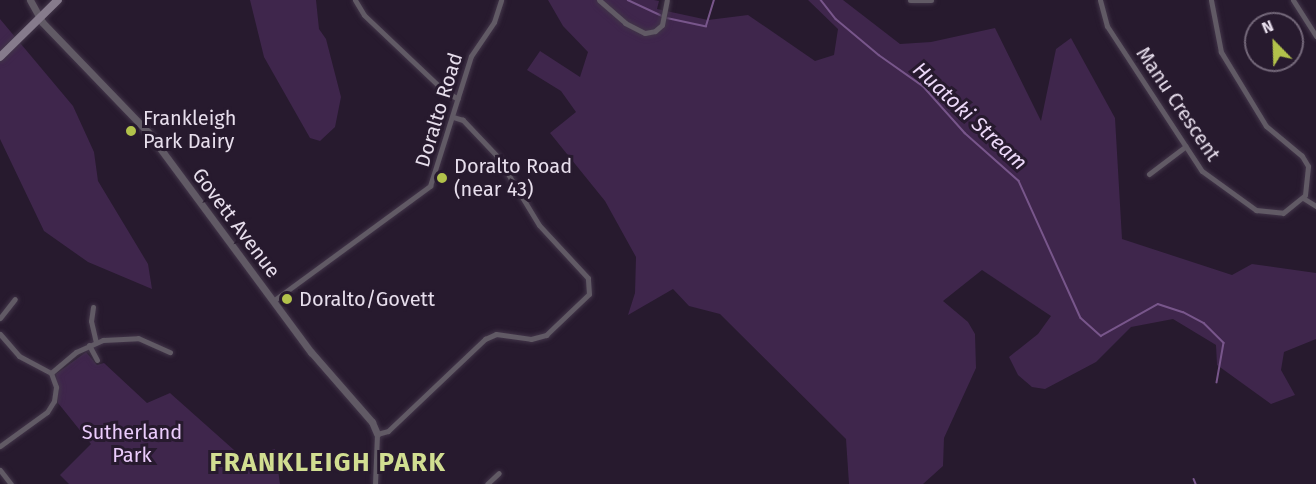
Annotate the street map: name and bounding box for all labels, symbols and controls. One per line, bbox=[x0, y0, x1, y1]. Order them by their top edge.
north arrow bbox=[1244, 12, 1304, 72]
text: N bbox=[1259, 16, 1276, 38]
street label: Manu Crescent bbox=[1131, 42, 1225, 166]
street label: Doralto Road bbox=[410, 50, 468, 170]
water label: Huatoki Stream bbox=[908, 57, 1032, 175]
place label: Frankleigh Park Dairy bbox=[143, 107, 236, 154]
marker: Frankleigh Park Dairy bbox=[124, 124, 138, 138]
place label: Doralto Road (near 43) bbox=[454, 154, 572, 201]
street label: Govett Avenue bbox=[187, 163, 285, 283]
marker: Doralto Road (near 43) bbox=[435, 171, 449, 185]
place label: Doralto/Govett bbox=[299, 287, 435, 311]
marker: Doralto/Govett bbox=[280, 292, 294, 306]
park label: Sutherland Park bbox=[82, 420, 182, 467]
district label: FRANKLEIGH PARK bbox=[210, 447, 446, 479]

